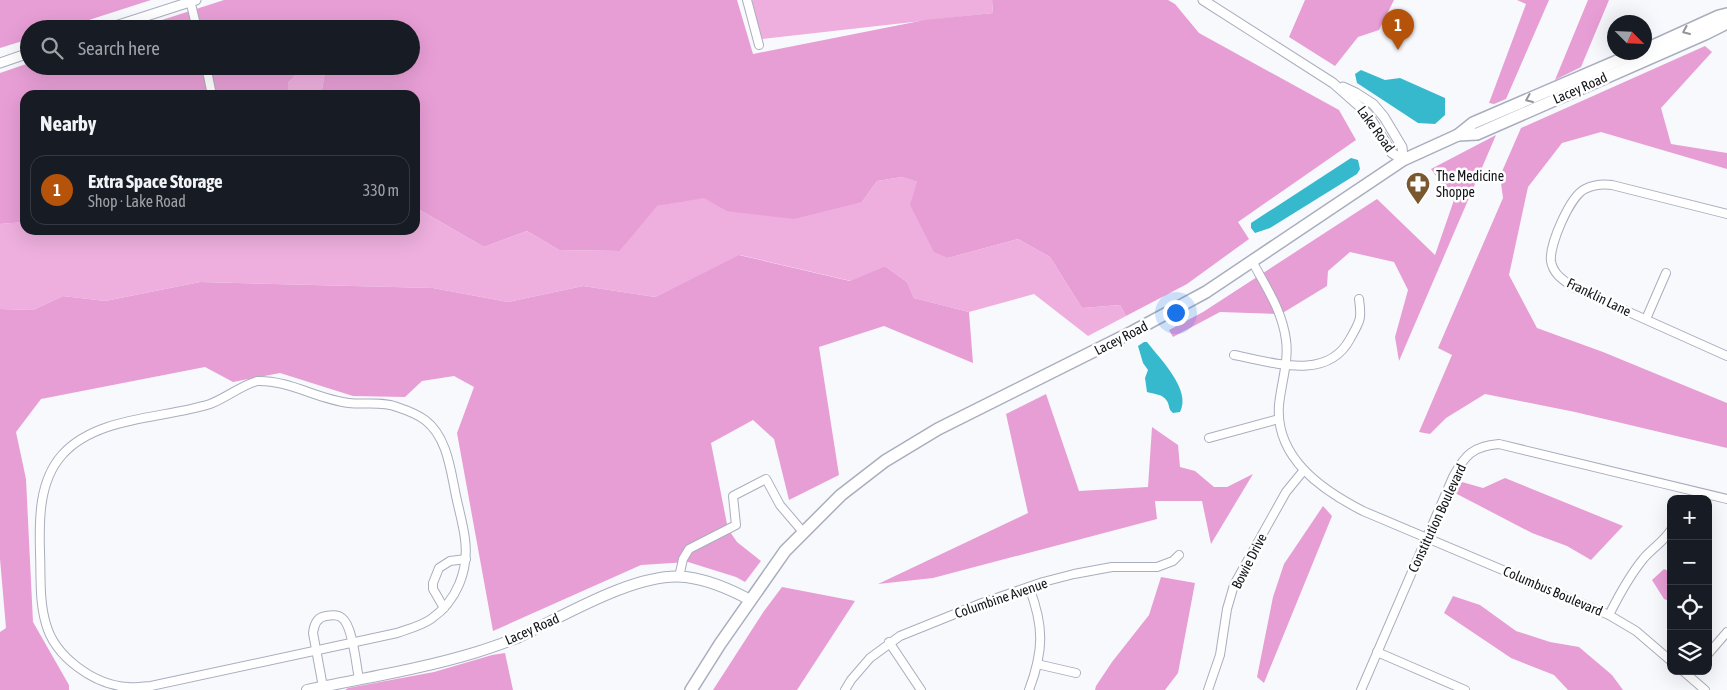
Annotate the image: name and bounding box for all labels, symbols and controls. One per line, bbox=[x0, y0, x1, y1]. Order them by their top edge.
pin: 1 bbox=[1382, 9, 1414, 50]
north arrow bbox=[1607, 15, 1652, 60]
search box bbox=[20, 20, 420, 75]
one-way arrow bbox=[1682, 25, 1691, 35]
icon: search bbox=[38, 34, 66, 62]
text: Search here bbox=[78, 37, 160, 59]
street label: Lacey Road bbox=[1550, 69, 1610, 107]
one-way arrow bbox=[1525, 93, 1534, 104]
street label: Lake Road bbox=[1354, 103, 1398, 155]
text: Nearby bbox=[40, 111, 96, 135]
place label: The Medicine Shoppe bbox=[1436, 168, 1504, 200]
text: Extra Space Storage bbox=[88, 170, 223, 192]
pharmacy icon: The Medicine Shoppe bbox=[1405, 171, 1431, 205]
text: 1 bbox=[53, 181, 61, 199]
text: 330 m bbox=[363, 181, 399, 199]
text: Shop · Lake Road bbox=[88, 192, 186, 210]
street label: Franklin Lane bbox=[1564, 275, 1634, 319]
your location bbox=[1163, 300, 1189, 326]
street label: Lacey Road bbox=[1092, 318, 1150, 358]
street label: Constitution Boulevard bbox=[1405, 461, 1469, 575]
map controls bbox=[1667, 495, 1712, 675]
button: + bbox=[1667, 495, 1712, 540]
street label: Bowie Drive bbox=[1228, 531, 1270, 591]
button: − bbox=[1667, 540, 1712, 585]
street label: Columbus Boulevard bbox=[1501, 563, 1605, 619]
street label: Columbine Avenue bbox=[952, 575, 1050, 621]
button: locate bbox=[1667, 585, 1712, 630]
street label: Lacey Road bbox=[502, 610, 562, 648]
button: layers bbox=[1667, 630, 1712, 675]

